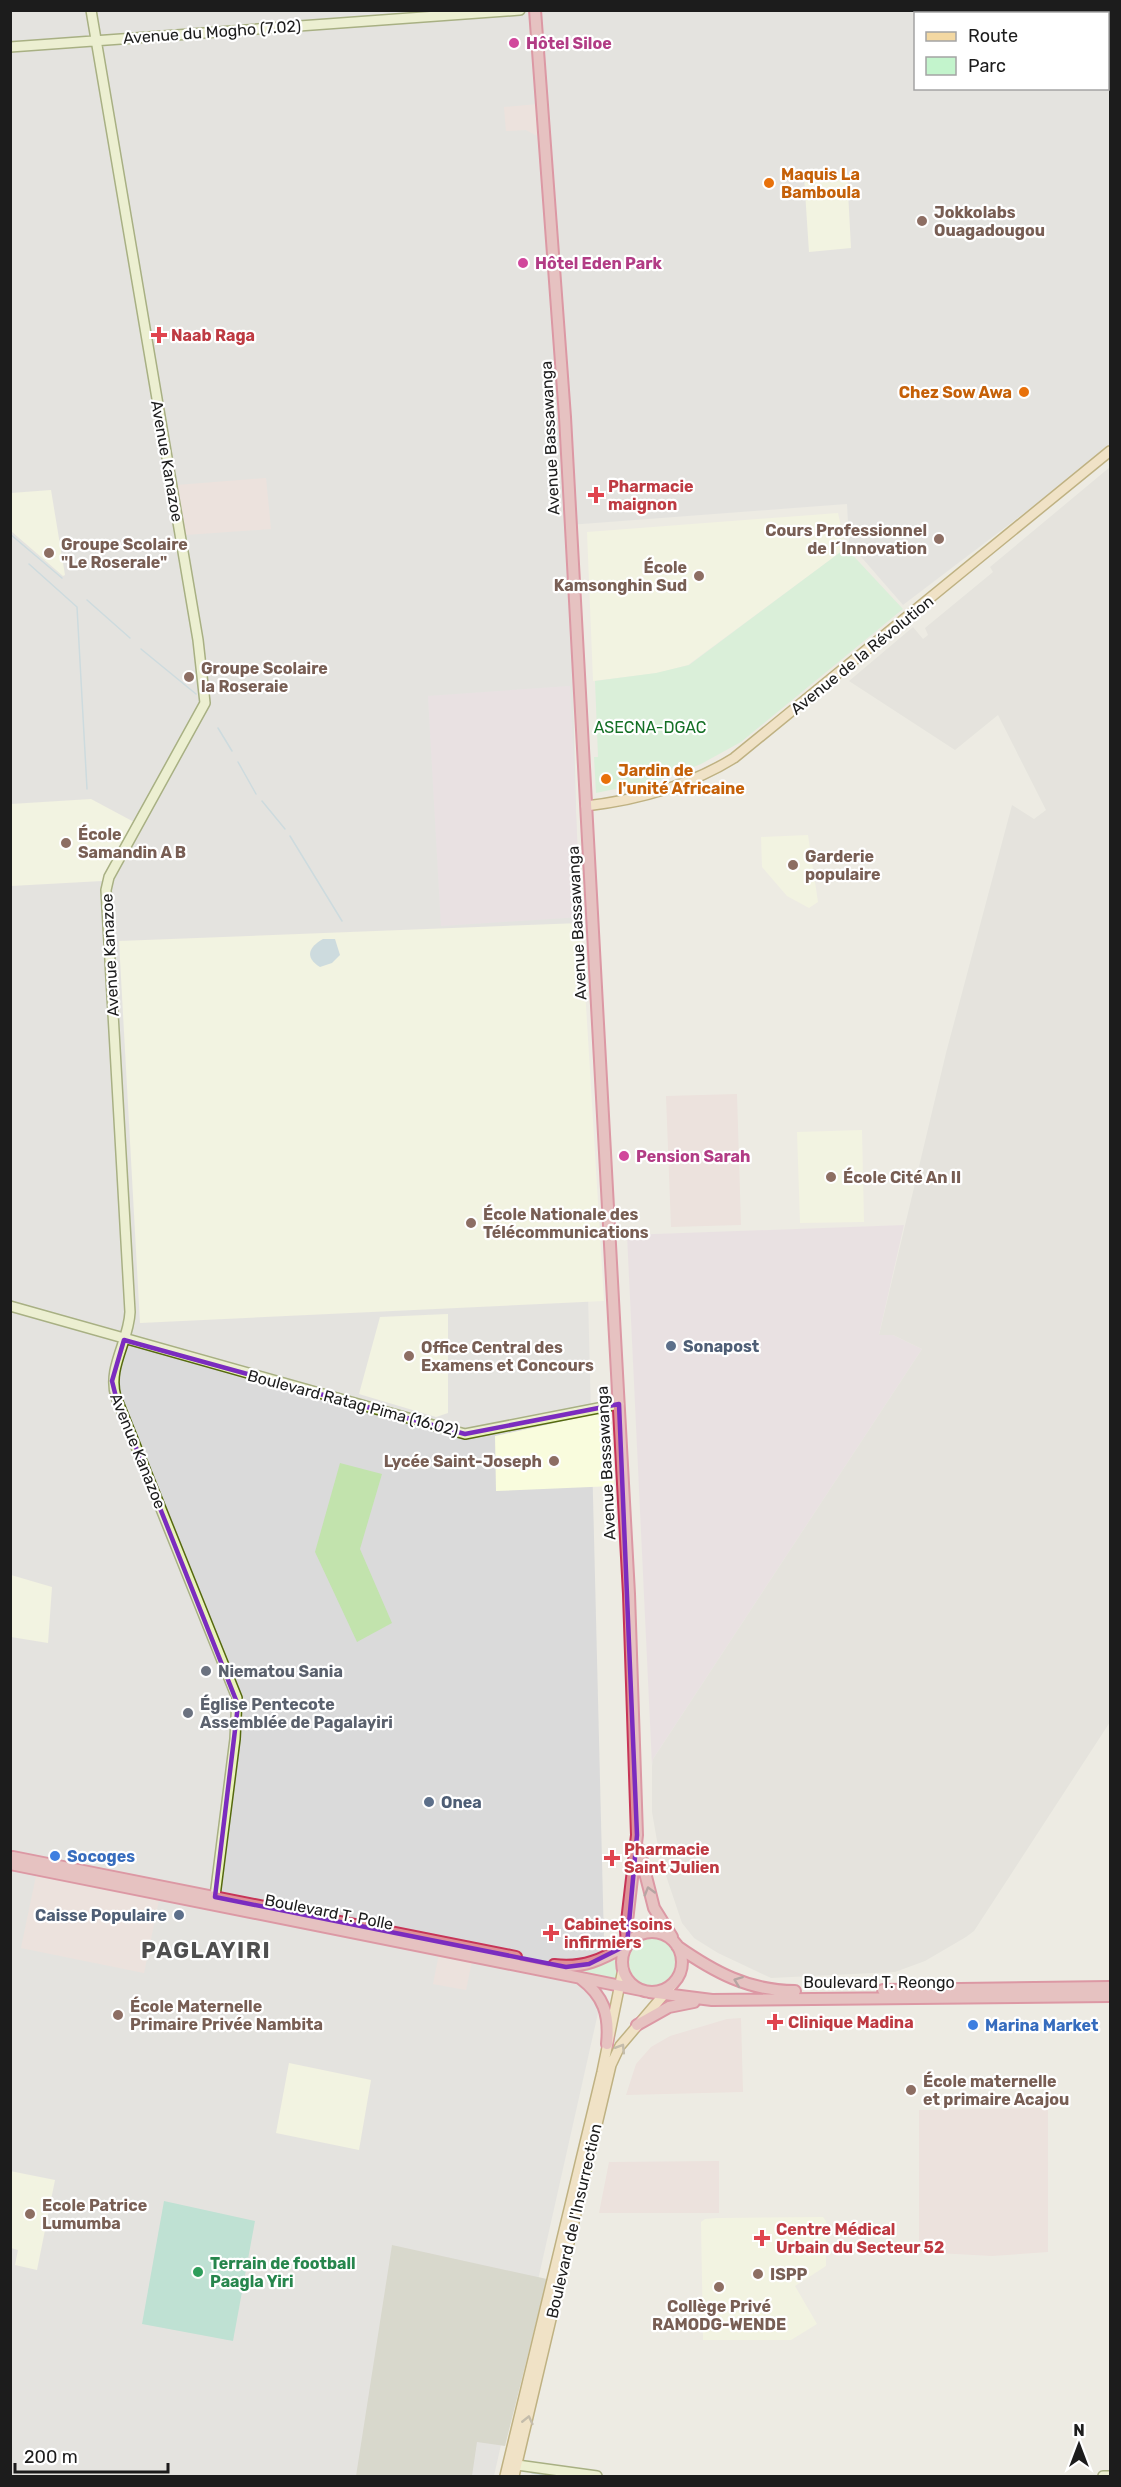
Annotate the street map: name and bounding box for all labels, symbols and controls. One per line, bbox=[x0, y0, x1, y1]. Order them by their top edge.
legend bbox=[914, 12, 1109, 90]
street label: Avenue du Mogho (7.02) bbox=[122, 16, 302, 48]
text: Route bbox=[968, 25, 1018, 47]
place label: Hôtel Siloe bbox=[526, 34, 612, 53]
marker: Hôtel Siloe bbox=[507, 36, 521, 50]
text: Parc bbox=[968, 55, 1006, 77]
place label: Maquis La Bamboula bbox=[781, 165, 861, 202]
marker: Maquis La Bamboula bbox=[762, 176, 776, 190]
place label: Jokkolabs Ouagadougou bbox=[934, 203, 1045, 240]
marker: Jokkolabs Ouagadougou bbox=[915, 214, 929, 228]
place label: Hôtel Eden Park bbox=[535, 254, 662, 273]
marker: Hôtel Eden Park bbox=[516, 256, 530, 270]
place label: Naab Raga bbox=[171, 326, 255, 345]
marker: Naab Raga bbox=[152, 328, 166, 342]
street label: Avenue Bassawanga bbox=[536, 361, 564, 515]
place label: Chez Sow Awa bbox=[899, 383, 1012, 402]
marker: Chez Sow Awa bbox=[1017, 385, 1031, 399]
street label: Avenue Kanazoe bbox=[147, 399, 187, 523]
place label: Pharmacie maignon bbox=[608, 477, 694, 514]
marker: Pharmacie maignon bbox=[589, 488, 603, 502]
place label: Cours Professionnel de l´Innovation bbox=[765, 521, 927, 558]
marker: Cours Professionnel de l´Innovation bbox=[932, 532, 946, 546]
place label: Groupe Scolaire "Le Roserale" bbox=[61, 535, 188, 572]
marker: Groupe Scolaire "Le Roserale" bbox=[42, 546, 56, 560]
place label: École Kamsonghin Sud bbox=[554, 557, 687, 595]
marker: École Kamsonghin Sud bbox=[692, 569, 706, 583]
street label: Avenue de la Révolution bbox=[787, 591, 937, 719]
place label: Groupe Scolaire la Roseraie bbox=[201, 659, 328, 696]
marker: Groupe Scolaire la Roseraie bbox=[182, 670, 196, 684]
park label: ASECNA-DGAC bbox=[594, 718, 706, 737]
place label: Jardin de l'unité Africaine bbox=[618, 761, 745, 798]
marker: Jardin de l'unité Africaine bbox=[599, 772, 613, 786]
place label: École Samandin A B bbox=[78, 824, 186, 862]
marker: École Samandin A B bbox=[59, 836, 73, 850]
street label: Avenue Bassawanga bbox=[563, 846, 591, 1000]
place label: Garderie populaire bbox=[805, 847, 881, 884]
marker: Garderie populaire bbox=[786, 858, 800, 872]
street label: Avenue Kanazoe bbox=[97, 893, 123, 1017]
place label: Pension Sarah bbox=[636, 1147, 750, 1166]
marker: Pension Sarah bbox=[617, 1149, 631, 1163]
place label: École Cité An II bbox=[843, 1167, 961, 1187]
marker: École Cité An II bbox=[824, 1170, 838, 1184]
place label: École Nationale des Télécommunications bbox=[483, 1204, 649, 1242]
marker: École Nationale des Télécommunications bbox=[464, 1216, 478, 1230]
place label: Sonapost bbox=[683, 1337, 760, 1356]
place label: Office Central des Examens et Concours bbox=[421, 1338, 594, 1375]
marker: Sonapost bbox=[664, 1339, 678, 1353]
marker: Office Central des Examens et Concours bbox=[402, 1349, 416, 1363]
street label: Boulevard Ratag Pima (16.02) bbox=[245, 1366, 461, 1440]
street label: Avenue Bassawanga bbox=[592, 1386, 620, 1540]
street label: Avenue Kanazoe bbox=[106, 1390, 170, 1512]
place label: Lycée Saint-Joseph bbox=[384, 1452, 542, 1471]
marker: Lycée Saint-Joseph bbox=[547, 1454, 561, 1468]
place label: Niematou Sania bbox=[218, 1662, 343, 1681]
marker: Niematou Sania bbox=[199, 1664, 213, 1678]
place label: Église Pentecote Assemblée de Pagalayiri bbox=[200, 1694, 393, 1732]
marker: Église Pentecote Assemblée de Pagalayiri bbox=[181, 1706, 195, 1720]
place label: Onea bbox=[441, 1793, 482, 1812]
marker: Onea bbox=[422, 1795, 436, 1809]
place label: Pharmacie Saint Julien bbox=[624, 1840, 720, 1877]
place label: Socoges bbox=[67, 1847, 135, 1866]
marker: Socoges bbox=[48, 1849, 62, 1863]
marker: Pharmacie Saint Julien bbox=[605, 1851, 619, 1865]
one-way arrow bbox=[644, 1887, 656, 1897]
street label: Boulevard T. Polle bbox=[263, 1890, 395, 1934]
place label: Caisse Populaire bbox=[35, 1906, 167, 1925]
marker: Caisse Populaire bbox=[172, 1908, 186, 1922]
place label: Cabinet soins infirmiers bbox=[564, 1915, 672, 1952]
marker: Cabinet soins infirmiers bbox=[542, 1924, 560, 1942]
district label: PAGLAYIRI bbox=[141, 1937, 271, 1964]
street label: Boulevard T. Reongo bbox=[803, 1973, 955, 1992]
one-way arrow bbox=[734, 1976, 745, 1988]
place label: École Maternelle Primaire Privée Nambita bbox=[130, 1996, 323, 2034]
marker: École Maternelle Primaire Privée Nambita bbox=[111, 2008, 125, 2022]
marker: Clinique Madina bbox=[766, 2013, 784, 2031]
place label: Clinique Madina bbox=[788, 2013, 914, 2032]
place label: Marina Market bbox=[985, 2016, 1099, 2035]
marker: Marina Market bbox=[966, 2018, 980, 2032]
one-way arrow bbox=[613, 2044, 625, 2054]
place label: École maternelle et primaire Acajou bbox=[923, 2071, 1069, 2109]
marker: École maternelle et primaire Acajou bbox=[904, 2083, 918, 2097]
street label: Boulevard de l'Insurrection bbox=[542, 2122, 606, 2320]
place label: Ecole Patrice Lumumba bbox=[42, 2196, 147, 2233]
marker: Ecole Patrice Lumumba bbox=[23, 2207, 37, 2221]
place label: Centre Médical Urbain du Secteur 52 bbox=[776, 2220, 944, 2257]
marker: Centre Médical Urbain du Secteur 52 bbox=[753, 2229, 771, 2247]
place label: Terrain de football Paagla Yiri bbox=[210, 2254, 356, 2291]
marker: Terrain de football Paagla Yiri bbox=[191, 2265, 205, 2279]
place label: ISPP bbox=[770, 2265, 808, 2284]
marker: ISPP bbox=[751, 2267, 765, 2281]
marker: Collège Privé RAMODG-WENDE bbox=[712, 2280, 726, 2294]
place label: Collège Privé RAMODG-WENDE bbox=[652, 2297, 786, 2334]
one-way arrow bbox=[521, 2415, 534, 2425]
north arrow bbox=[1049, 2415, 1109, 2475]
text: N bbox=[1073, 2421, 1085, 2440]
scale bar bbox=[15, 2436, 168, 2474]
text: 200 m bbox=[24, 2446, 78, 2468]

